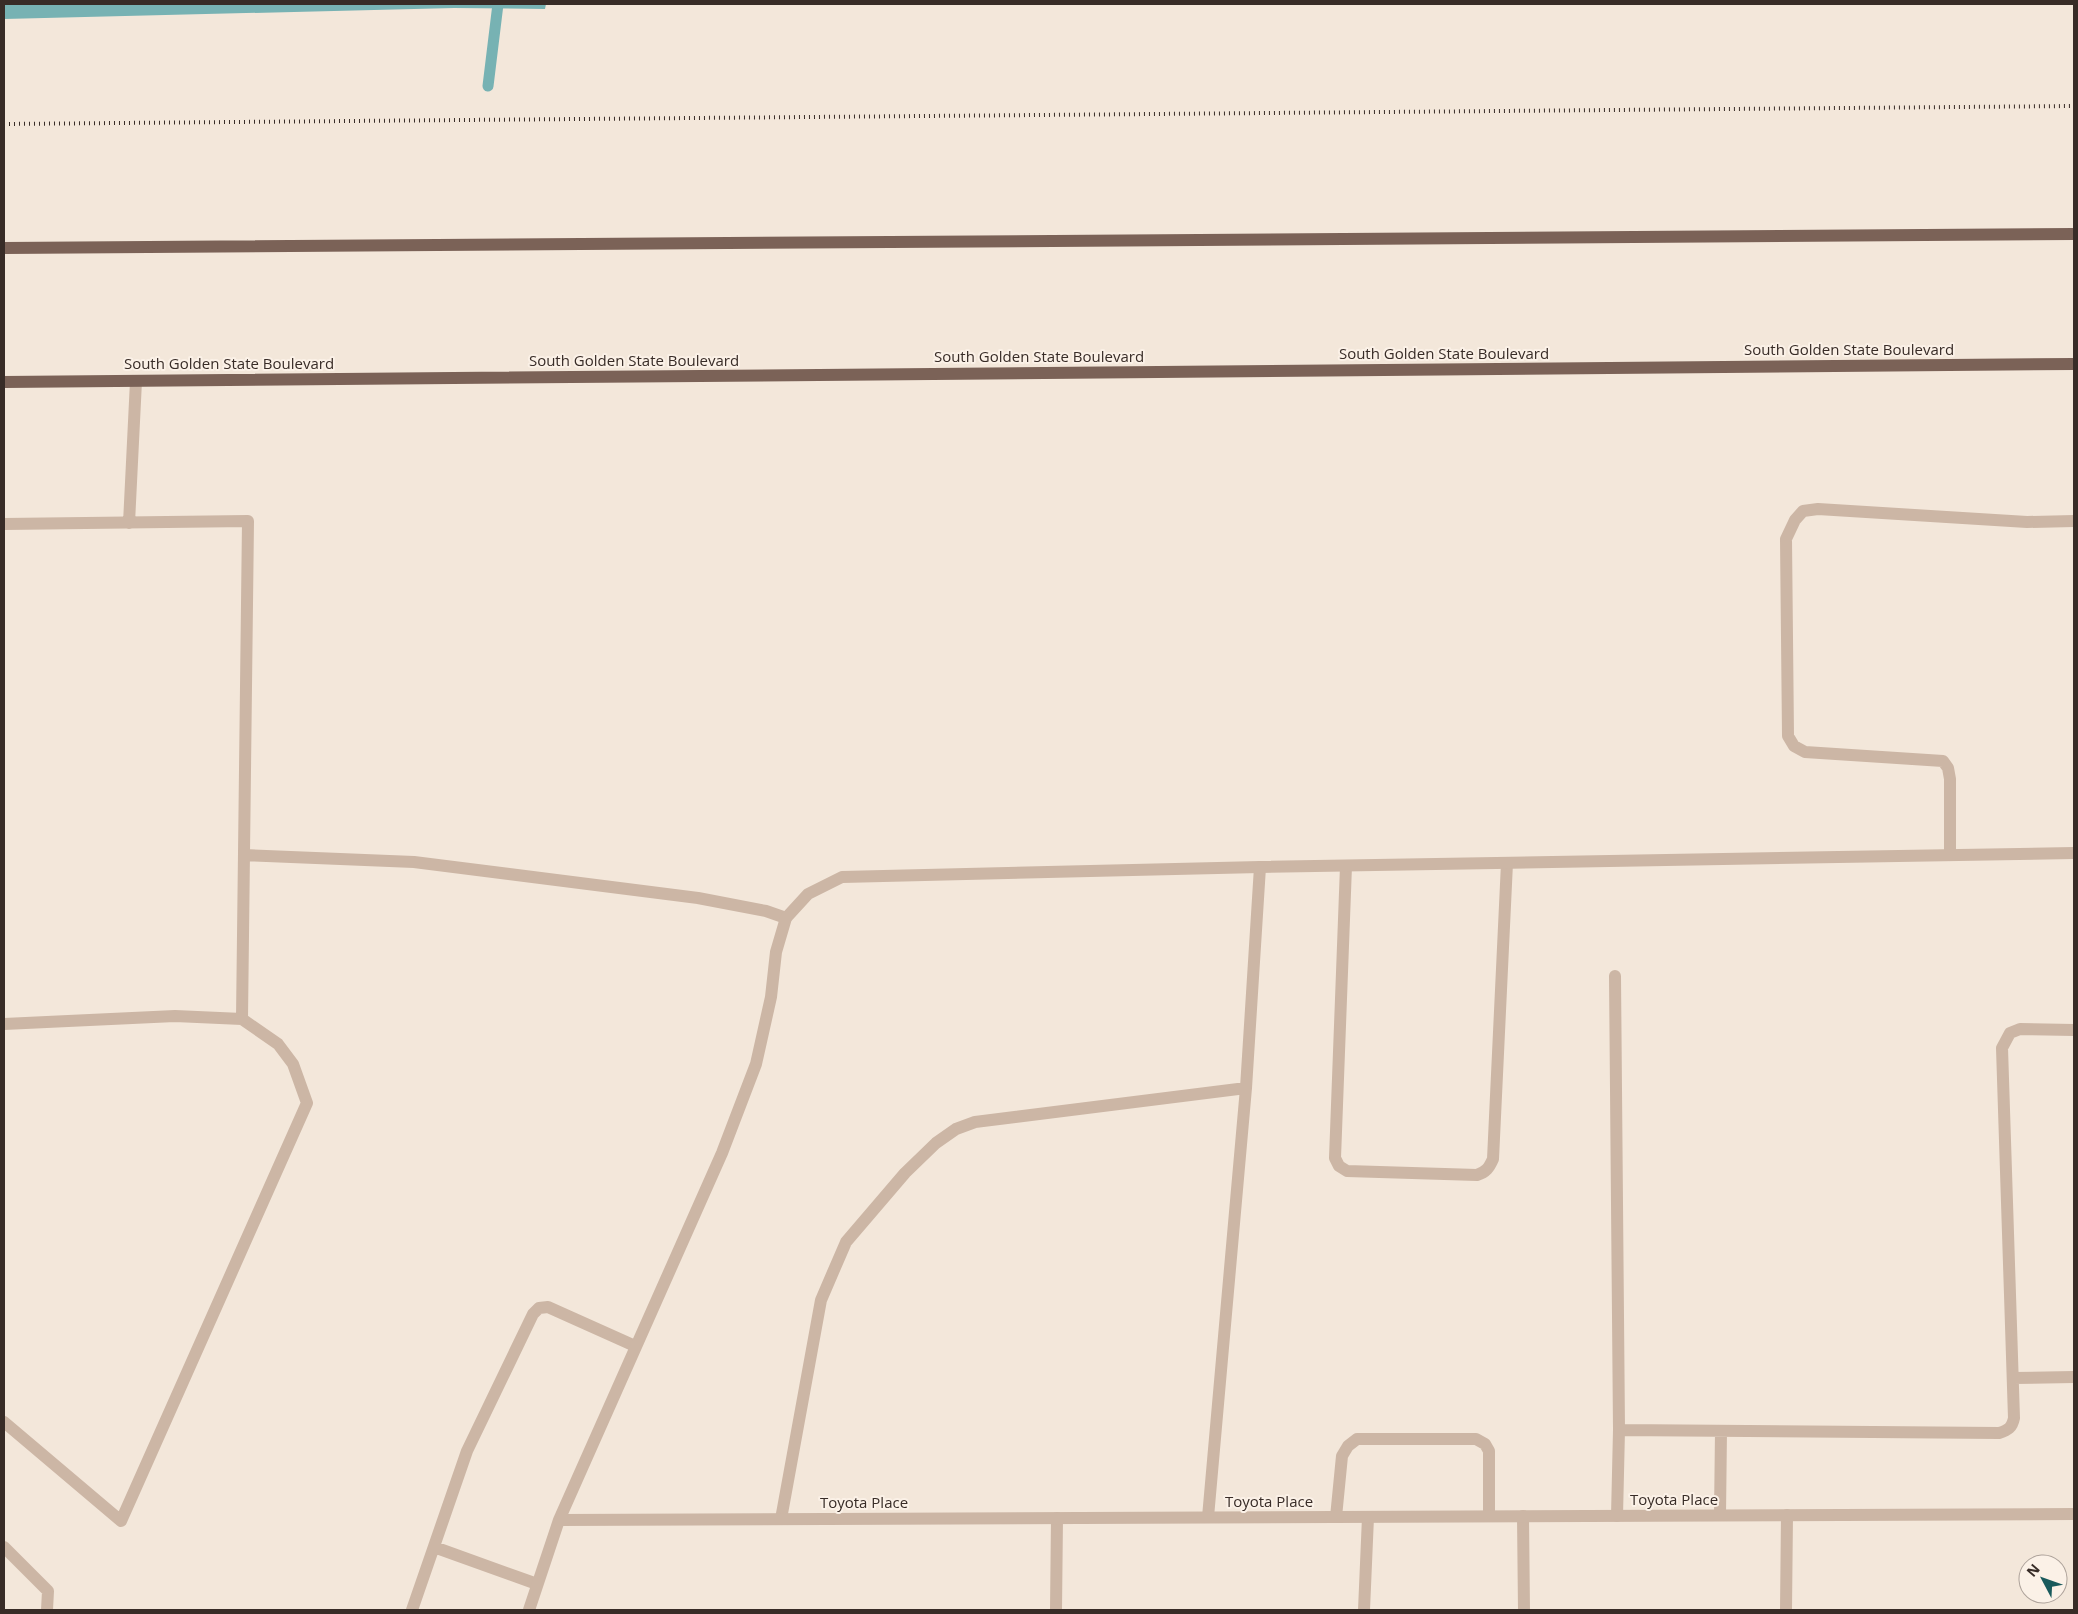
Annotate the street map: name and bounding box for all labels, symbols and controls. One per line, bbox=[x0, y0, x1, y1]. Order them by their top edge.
street label: South Golden State Boulevard bbox=[1744, 339, 1954, 359]
street label: South Golden State Boulevard bbox=[1339, 343, 1549, 363]
street label: South Golden State Boulevard bbox=[934, 346, 1144, 366]
street label: South Golden State Boulevard bbox=[529, 350, 739, 370]
street label: South Golden State Boulevard bbox=[124, 353, 334, 373]
street label: Toyota Place bbox=[1630, 1489, 1718, 1509]
street label: Toyota Place bbox=[1225, 1491, 1313, 1511]
street label: Toyota Place bbox=[820, 1492, 908, 1512]
north arrow bbox=[2018, 1554, 2068, 1604]
text: N bbox=[2022, 1560, 2044, 1581]

